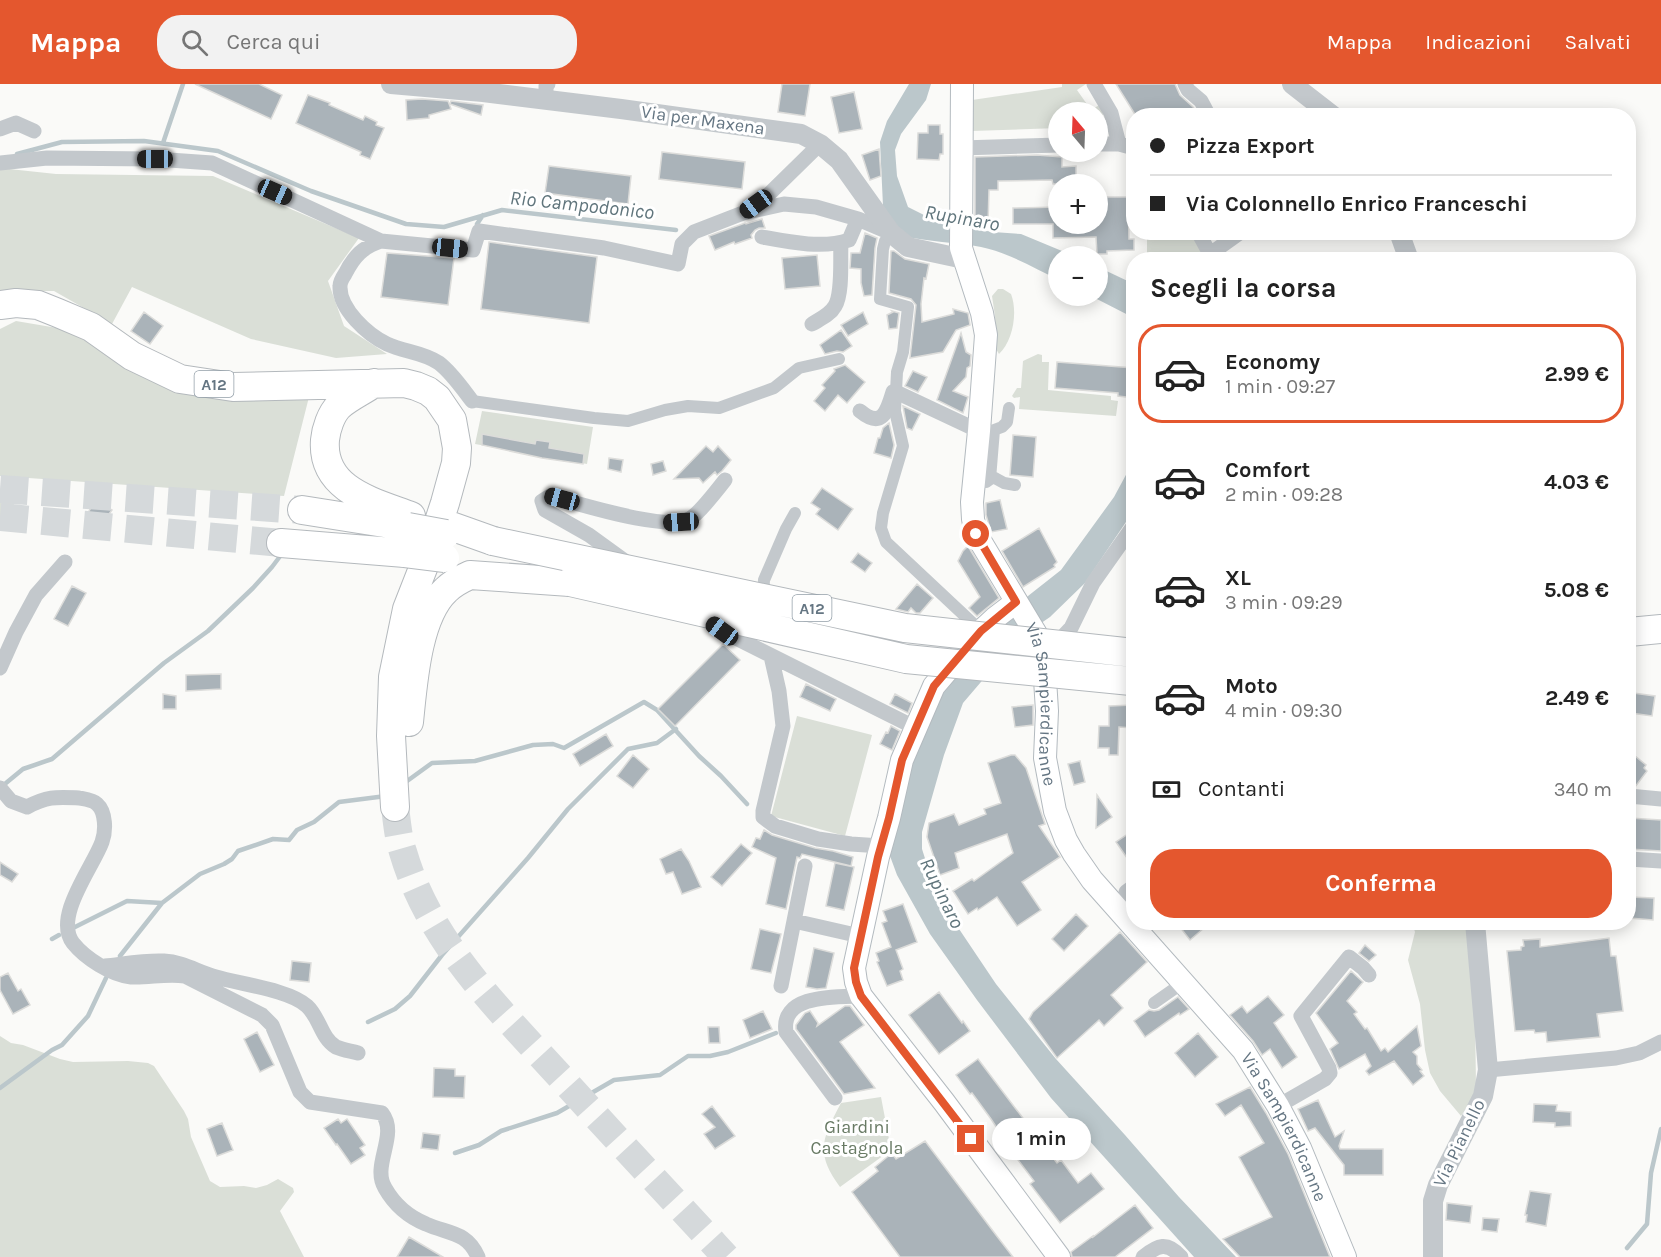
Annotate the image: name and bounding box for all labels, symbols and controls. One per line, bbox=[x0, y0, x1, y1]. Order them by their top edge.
search box bbox=[157, 15, 577, 69]
text: Mappa bbox=[30, 26, 121, 59]
icon: search bbox=[178, 26, 211, 59]
text: Cerca qui bbox=[226, 29, 321, 55]
text: Mappa bbox=[1327, 30, 1392, 54]
text: Indicazioni bbox=[1425, 30, 1532, 54]
text: Salvati bbox=[1565, 30, 1631, 54]
street label: Via per Maxena bbox=[640, 100, 766, 140]
north arrow bbox=[1048, 102, 1108, 162]
map controls bbox=[1048, 102, 1108, 306]
text: Pizza Export bbox=[1186, 133, 1314, 159]
car bbox=[137, 150, 173, 168]
button: + bbox=[1048, 174, 1108, 234]
car bbox=[255, 176, 295, 208]
water label: Rio Campodonico bbox=[509, 186, 655, 224]
car bbox=[736, 186, 776, 222]
text: Via Colonnello Enrico Franceschi bbox=[1186, 191, 1528, 217]
water label: Rupinaro bbox=[923, 200, 1001, 236]
car bbox=[431, 237, 469, 259]
button: − bbox=[1048, 246, 1108, 306]
text: Scegli la corsa bbox=[1150, 272, 1337, 304]
icon: car bbox=[1153, 347, 1207, 401]
text: Economy bbox=[1225, 349, 1320, 375]
text: 2.99 € bbox=[1545, 361, 1609, 387]
road number: A12 bbox=[194, 371, 234, 397]
text: 1 min · 09:27 bbox=[1225, 375, 1335, 398]
icon: car bbox=[1153, 455, 1207, 509]
text: Comfort bbox=[1225, 457, 1310, 483]
text: 4.03 € bbox=[1544, 469, 1609, 495]
text: 2 min · 09:28 bbox=[1225, 483, 1343, 506]
car bbox=[542, 486, 582, 512]
car bbox=[663, 512, 699, 532]
route start bbox=[962, 520, 989, 547]
icon: car bbox=[1153, 563, 1207, 617]
text: XL bbox=[1225, 565, 1251, 591]
text: 5.08 € bbox=[1544, 577, 1609, 603]
text: 3 min · 09:29 bbox=[1225, 591, 1343, 614]
road number: A12 bbox=[792, 595, 832, 621]
car bbox=[702, 613, 742, 649]
street label: Via Sampierdicanne bbox=[1020, 618, 1061, 788]
icon: car bbox=[1153, 671, 1207, 725]
text: Moto bbox=[1225, 673, 1278, 699]
text: 2.49 € bbox=[1545, 685, 1609, 711]
text: 4 min · 09:30 bbox=[1225, 699, 1343, 722]
icon: cash bbox=[1150, 773, 1183, 806]
text: Contanti bbox=[1198, 776, 1285, 802]
text: 340 m bbox=[1554, 778, 1612, 801]
button: Conferma bbox=[1150, 849, 1612, 918]
water label: Rupinaro bbox=[915, 854, 969, 932]
street label: Via Sampierdicanne bbox=[1236, 1048, 1332, 1205]
street label: Via Pianello bbox=[1428, 1096, 1490, 1190]
park label: Giardini Castagnola bbox=[811, 1116, 903, 1159]
callout: 1 min bbox=[992, 1118, 1091, 1160]
route end bbox=[957, 1125, 984, 1152]
text: 1 min bbox=[1016, 1127, 1067, 1150]

